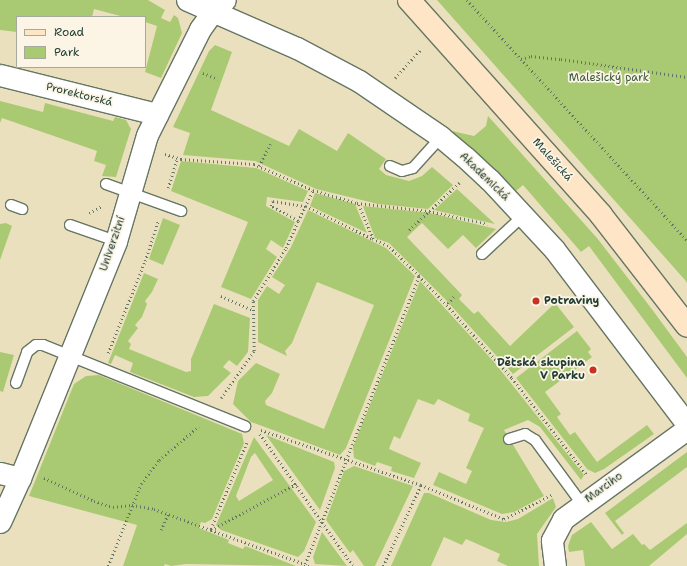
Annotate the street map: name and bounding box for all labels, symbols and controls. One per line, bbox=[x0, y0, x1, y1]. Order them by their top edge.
legend bbox=[16, 16, 146, 68]
text: Road bbox=[54, 24, 84, 40]
text: Park bbox=[54, 44, 80, 60]
park label: Malešický park bbox=[569, 71, 649, 85]
street label: Prorektorská bbox=[44, 80, 114, 110]
street label: Malešická bbox=[529, 136, 575, 184]
street label: Akademická bbox=[456, 150, 512, 204]
street label: Univerzitní bbox=[97, 215, 129, 273]
place label: Potraviny bbox=[544, 294, 599, 308]
marker: Potraviny bbox=[531, 296, 541, 306]
place label: Dětská skupina V Parku bbox=[497, 357, 585, 383]
marker: Dětská skupina V Parku bbox=[588, 365, 598, 375]
street label: Marciho bbox=[583, 470, 625, 506]

